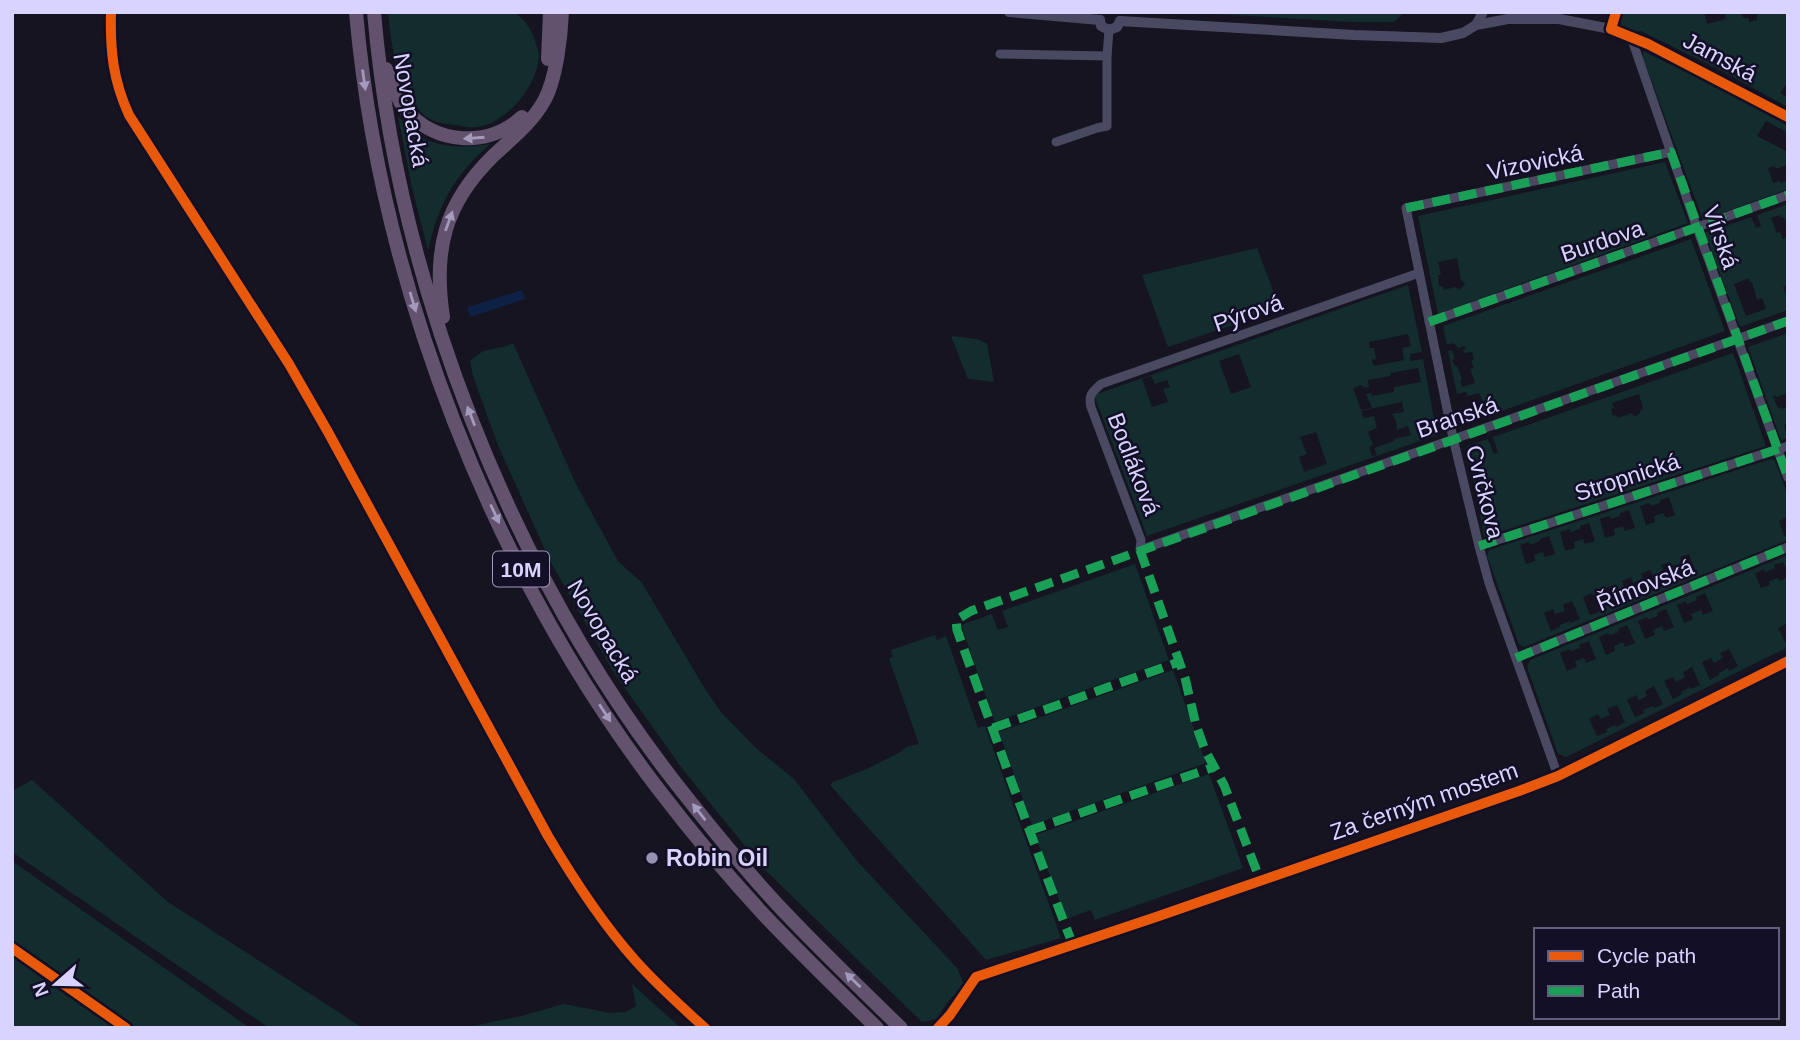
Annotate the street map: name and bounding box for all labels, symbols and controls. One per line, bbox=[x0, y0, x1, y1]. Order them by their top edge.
street label: Jamská bbox=[1679, 27, 1761, 87]
street label: Novopacká bbox=[388, 51, 434, 169]
one-way arrow bbox=[359, 69, 370, 91]
one-way arrow bbox=[463, 132, 485, 143]
street label: Vizovická bbox=[1485, 139, 1585, 185]
street label: Vírská bbox=[1698, 202, 1744, 272]
one-way arrow bbox=[444, 210, 455, 231]
street label: Burdova bbox=[1557, 215, 1647, 267]
street label: Pýrová bbox=[1210, 289, 1286, 337]
one-way arrow bbox=[409, 292, 419, 313]
street label: Branská bbox=[1413, 391, 1501, 443]
one-way arrow bbox=[465, 405, 476, 426]
street label: Bodláková bbox=[1103, 409, 1165, 519]
street label: Cvrčkova bbox=[1461, 442, 1509, 542]
street label: Stropnická bbox=[1571, 448, 1683, 506]
one-way arrow bbox=[489, 504, 501, 524]
road number: 10M bbox=[493, 552, 549, 586]
street label: Římovská bbox=[1593, 554, 1697, 616]
street label: Novopacká bbox=[562, 575, 644, 687]
one-way arrow bbox=[598, 704, 612, 722]
street label: Za černým mostem bbox=[1327, 757, 1521, 845]
one-way arrow bbox=[692, 804, 707, 821]
place label: Robin Oil bbox=[666, 845, 768, 871]
marker: Robin Oil bbox=[644, 850, 660, 866]
legend bbox=[1534, 928, 1779, 1019]
text: Cycle path bbox=[1597, 944, 1696, 967]
north arrow bbox=[21, 949, 91, 1019]
one-way arrow bbox=[845, 972, 861, 989]
text: Path bbox=[1597, 979, 1640, 1002]
text: N bbox=[28, 980, 53, 1000]

